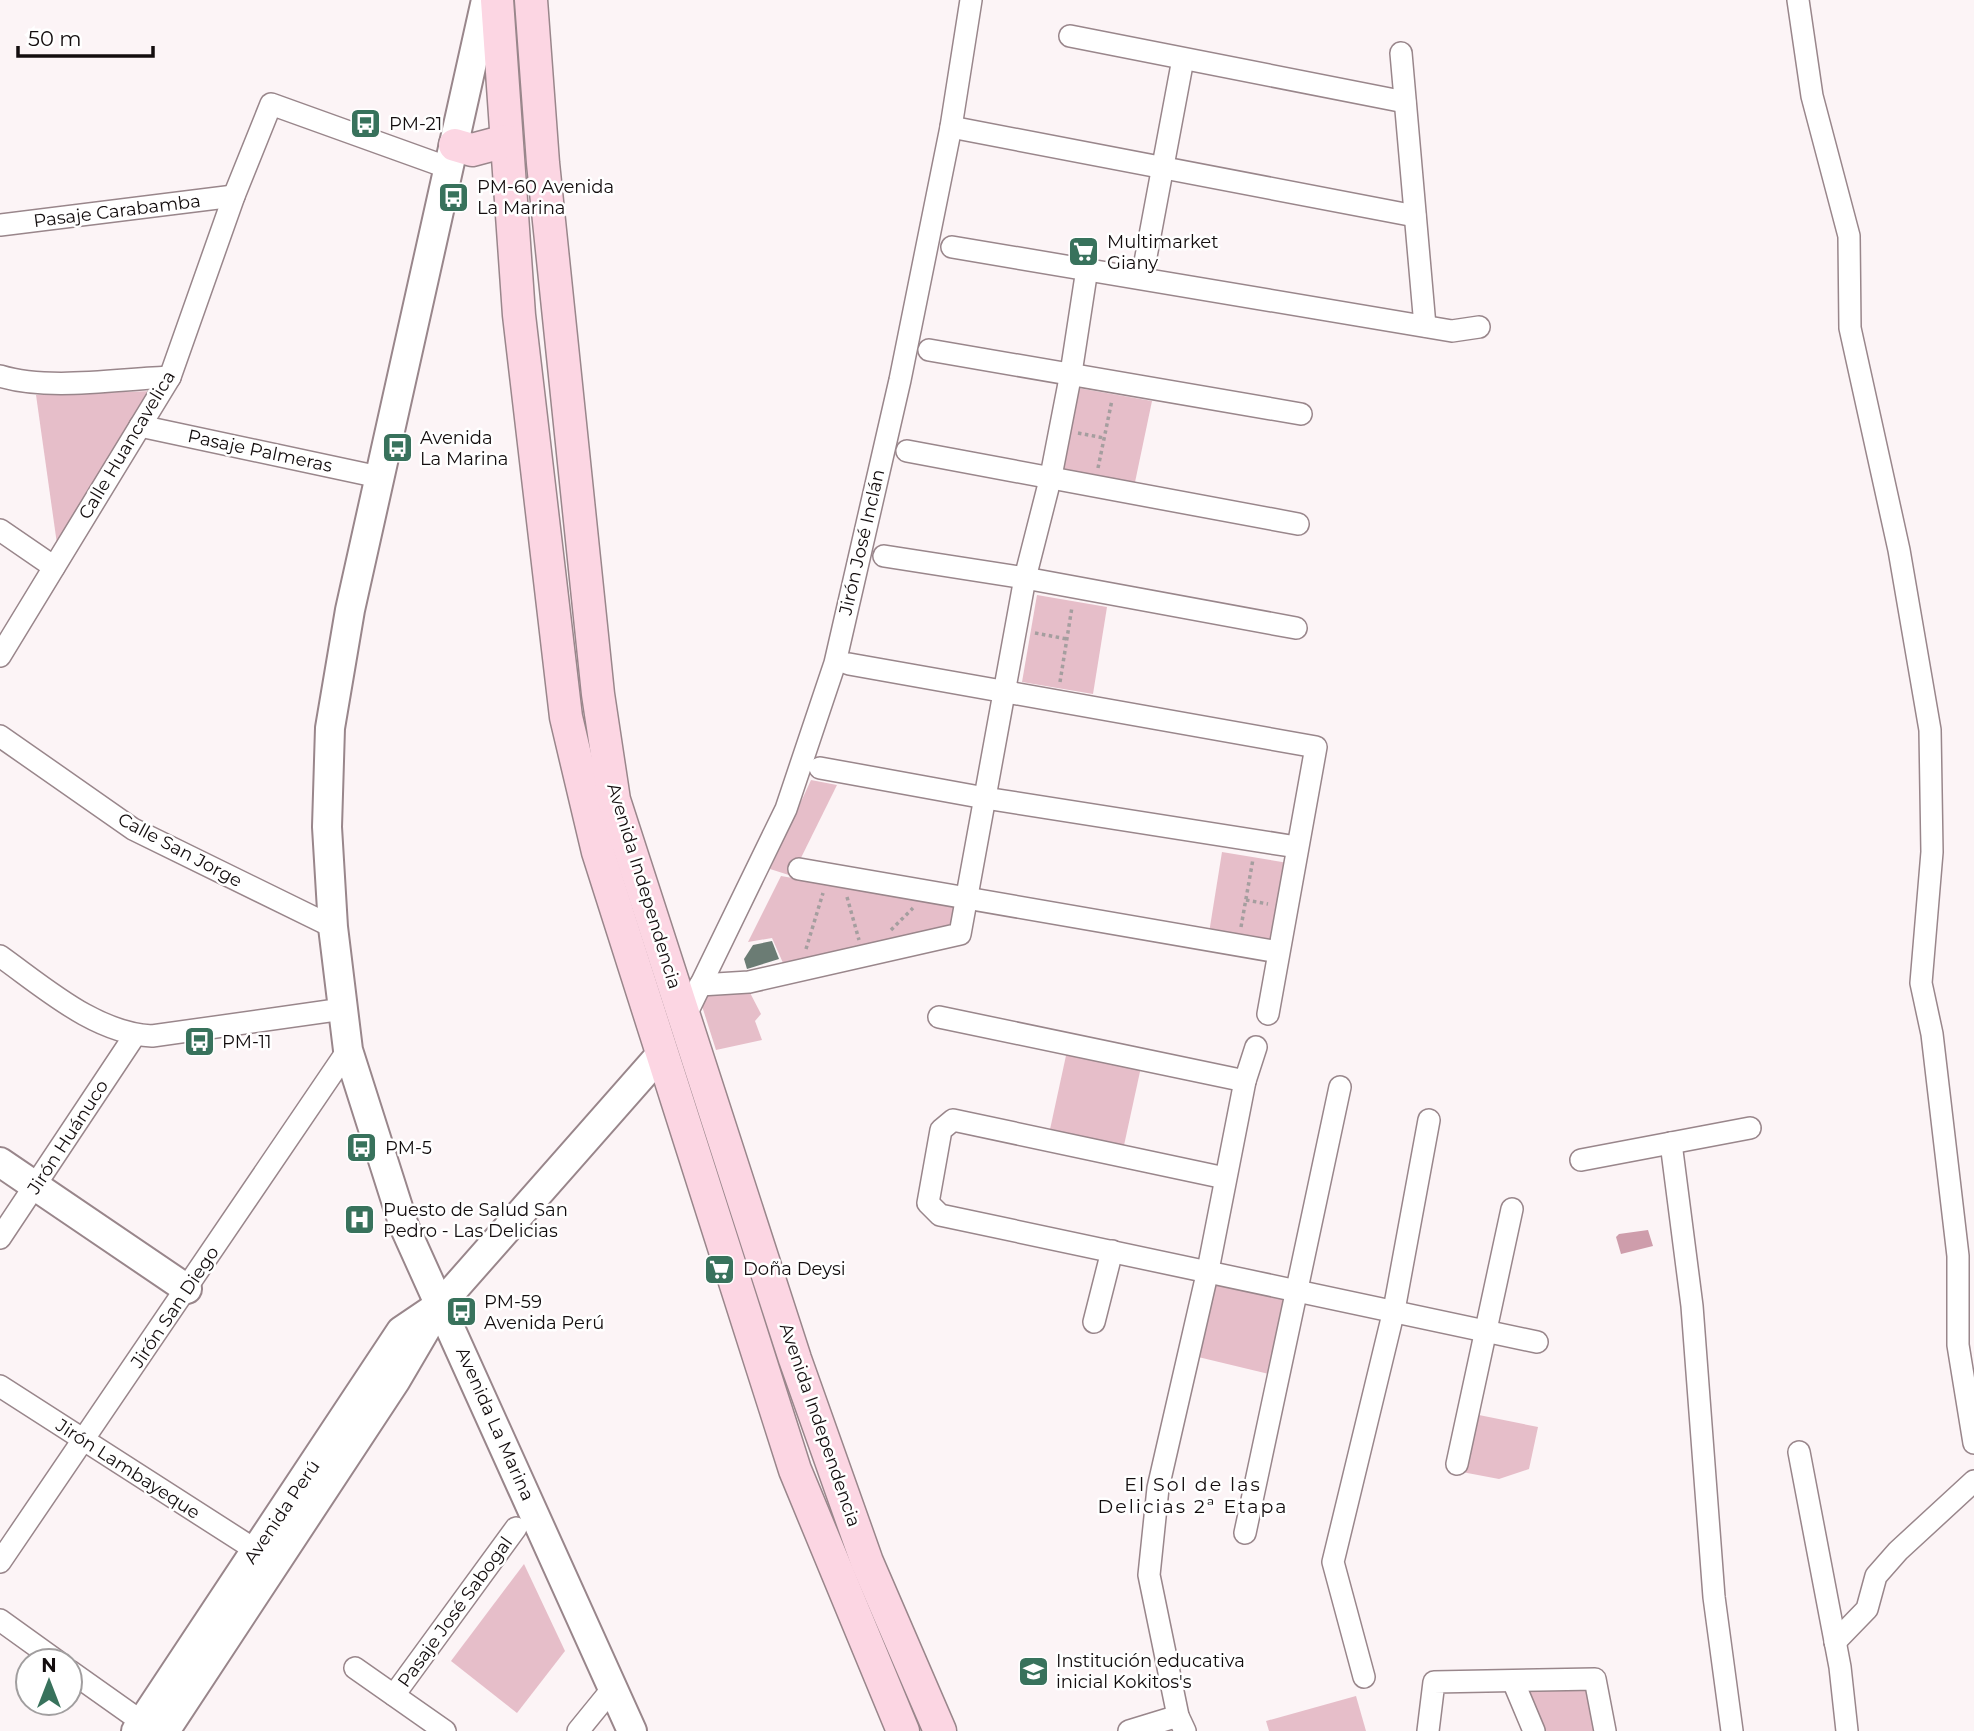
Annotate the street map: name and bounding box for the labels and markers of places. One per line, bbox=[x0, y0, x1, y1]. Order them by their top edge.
bus stop icon: PM-21 bbox=[349, 107, 383, 141]
place label: PM-21 bbox=[389, 113, 442, 135]
place label: PM-60 Avenida La Marina bbox=[477, 176, 614, 219]
bus stop icon: PM-60 Avenida La Marina bbox=[437, 180, 471, 214]
place label: Multimarket Giany bbox=[1107, 231, 1218, 274]
supermarket icon: Multimarket Giany bbox=[1067, 235, 1101, 269]
place label: Avenida La Marina bbox=[420, 427, 508, 470]
bus stop icon: Avenida La Marina bbox=[380, 431, 414, 465]
bus stop icon: PM-11 bbox=[182, 1025, 216, 1059]
place label: PM-11 bbox=[222, 1031, 272, 1053]
bus stop icon: PM-5 bbox=[345, 1131, 379, 1165]
place label: PM-5 bbox=[385, 1137, 432, 1159]
place label: Puesto de Salud San Pedro - Las Delicias bbox=[383, 1199, 568, 1242]
hospital icon: Puesto de Salud San Pedro - Las Delicias bbox=[343, 1203, 377, 1237]
supermarket icon: Doña Deysi bbox=[703, 1252, 737, 1286]
place label: Doña Deysi bbox=[743, 1258, 846, 1280]
place label: PM-59 Avenida Perú bbox=[484, 1291, 604, 1334]
bus stop icon: PM-59 Avenida Perú bbox=[444, 1295, 478, 1329]
place label: Institución educativa inicial Kokitos's bbox=[1056, 1650, 1245, 1693]
school or university icon: Institución educativa inicial Kokitos's bbox=[1016, 1654, 1050, 1688]

